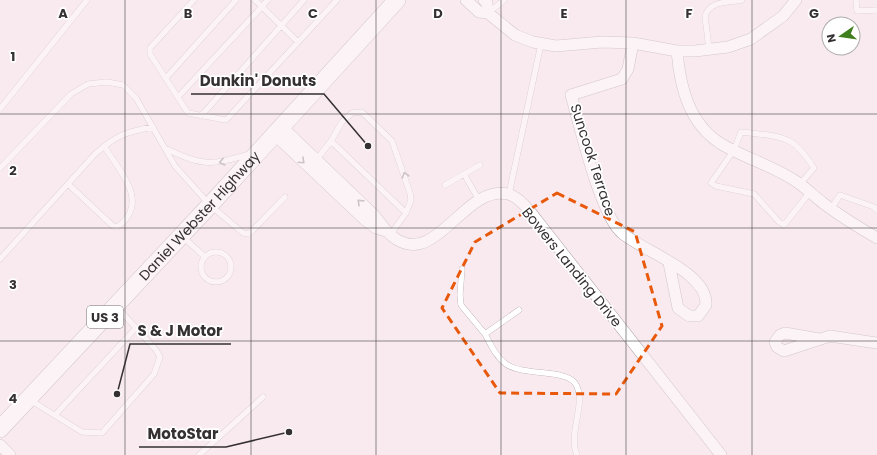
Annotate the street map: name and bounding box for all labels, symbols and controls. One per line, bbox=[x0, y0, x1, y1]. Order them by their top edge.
text: A bbox=[58, 4, 68, 23]
text: B bbox=[184, 4, 193, 23]
text: C bbox=[308, 4, 318, 23]
text: D bbox=[433, 4, 443, 23]
text: E bbox=[560, 4, 568, 23]
text: F bbox=[685, 4, 693, 23]
text: G bbox=[809, 4, 819, 23]
north arrow bbox=[821, 16, 861, 56]
text: N bbox=[823, 32, 840, 44]
text: 1 bbox=[11, 47, 15, 66]
callout: Dunkin' Donuts bbox=[191, 67, 324, 94]
text: Dunkin' Donuts bbox=[200, 70, 316, 91]
street label: Suncook Terrace bbox=[565, 101, 621, 219]
street label: Daniel Webster Highway bbox=[134, 146, 265, 285]
one-way arrow bbox=[297, 156, 305, 164]
one-way arrow bbox=[219, 157, 225, 165]
text: 2 bbox=[9, 161, 17, 180]
one-way arrow bbox=[401, 172, 409, 179]
one-way arrow bbox=[357, 199, 365, 207]
street label: Bowers Landing Drive bbox=[517, 203, 627, 331]
text: 3 bbox=[9, 275, 17, 294]
road number: US 3 bbox=[87, 306, 123, 328]
callout: S & J Motor bbox=[130, 317, 231, 344]
text: S & J Motor bbox=[138, 320, 223, 341]
text: 4 bbox=[9, 389, 18, 408]
callout: MotoStar bbox=[139, 420, 226, 447]
text: MotoStar bbox=[148, 423, 219, 444]

